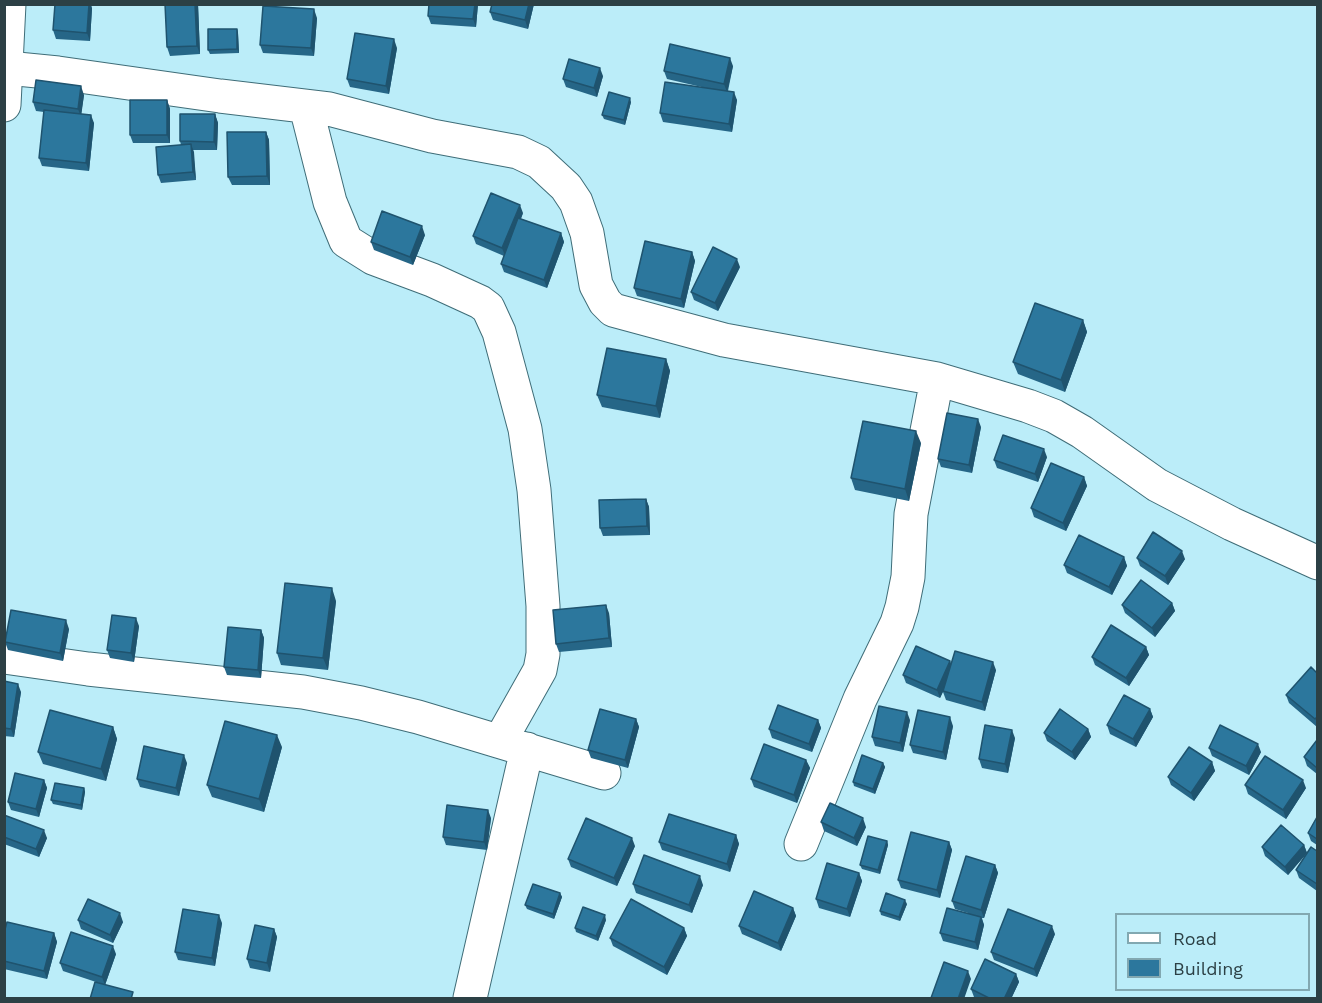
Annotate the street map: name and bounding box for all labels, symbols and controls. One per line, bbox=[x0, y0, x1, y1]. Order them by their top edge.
legend bbox=[1115, 913, 1310, 991]
text: Road bbox=[1173, 928, 1217, 949]
text: Building bbox=[1173, 958, 1243, 979]

